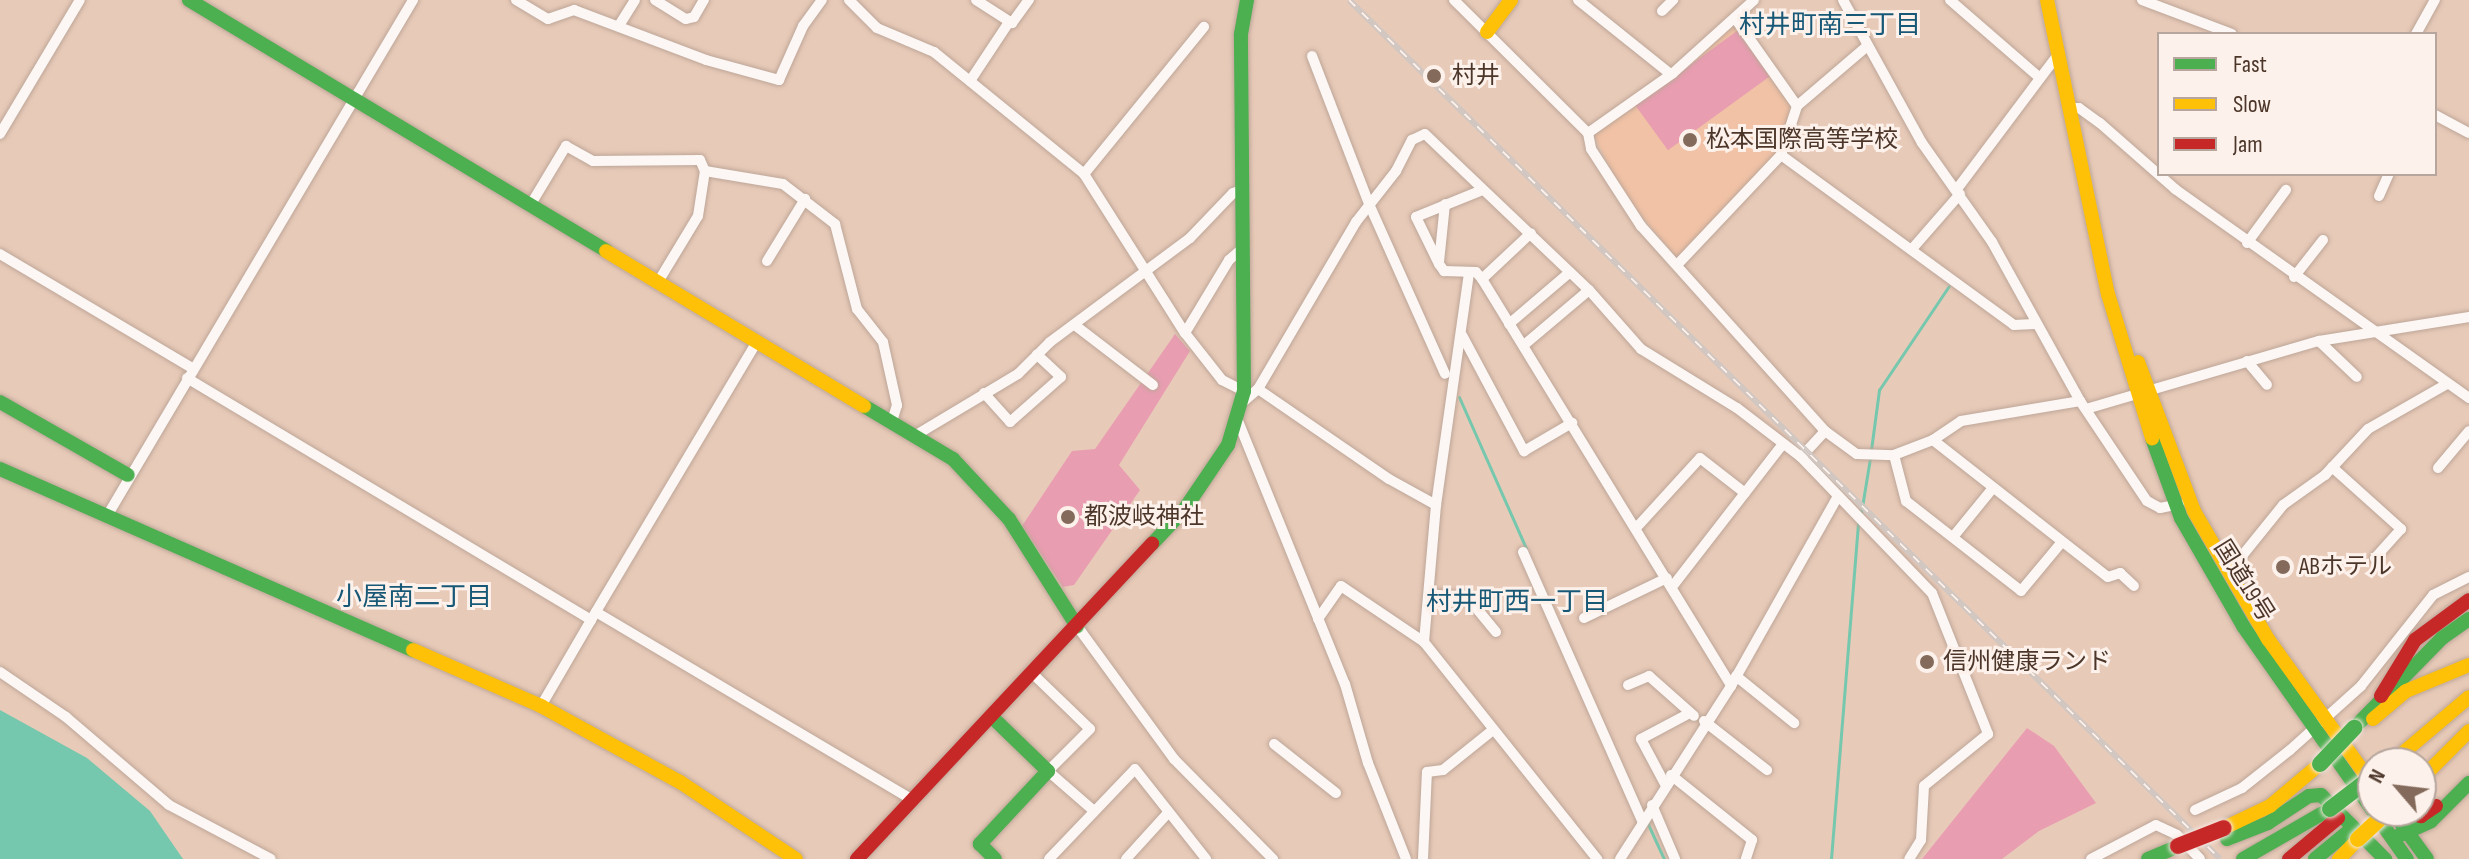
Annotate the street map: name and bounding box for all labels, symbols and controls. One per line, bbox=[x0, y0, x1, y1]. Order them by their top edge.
district label: 村井町南三丁目 bbox=[1739, 10, 1921, 42]
legend bbox=[2157, 32, 2437, 176]
text: Fast bbox=[2233, 50, 2267, 79]
place label: 村井 bbox=[1452, 62, 1500, 90]
marker: 村井 bbox=[1423, 65, 1445, 87]
text: Slow bbox=[2233, 90, 2271, 119]
place label: 松本国際高等学校 bbox=[1706, 126, 1898, 154]
text: Jam bbox=[2233, 130, 2263, 159]
marker: 松本国際高等学校 bbox=[1681, 131, 1699, 149]
place label: 都波岐神社 bbox=[1084, 503, 1204, 531]
marker: 都波岐神社 bbox=[1059, 508, 1077, 526]
street label: 国道19号 bbox=[2208, 535, 2280, 627]
place label: ABホテル bbox=[2299, 553, 2392, 581]
marker: ABホテル bbox=[2274, 558, 2292, 576]
district label: 小屋南二丁目 bbox=[336, 582, 492, 614]
district label: 村井町西一丁目 bbox=[1426, 587, 1608, 619]
place label: 信州健康ランド bbox=[1943, 648, 2111, 676]
marker: 信州健康ランド bbox=[1918, 653, 1936, 671]
north arrow bbox=[2357, 747, 2437, 827]
text: N bbox=[2362, 765, 2392, 788]

